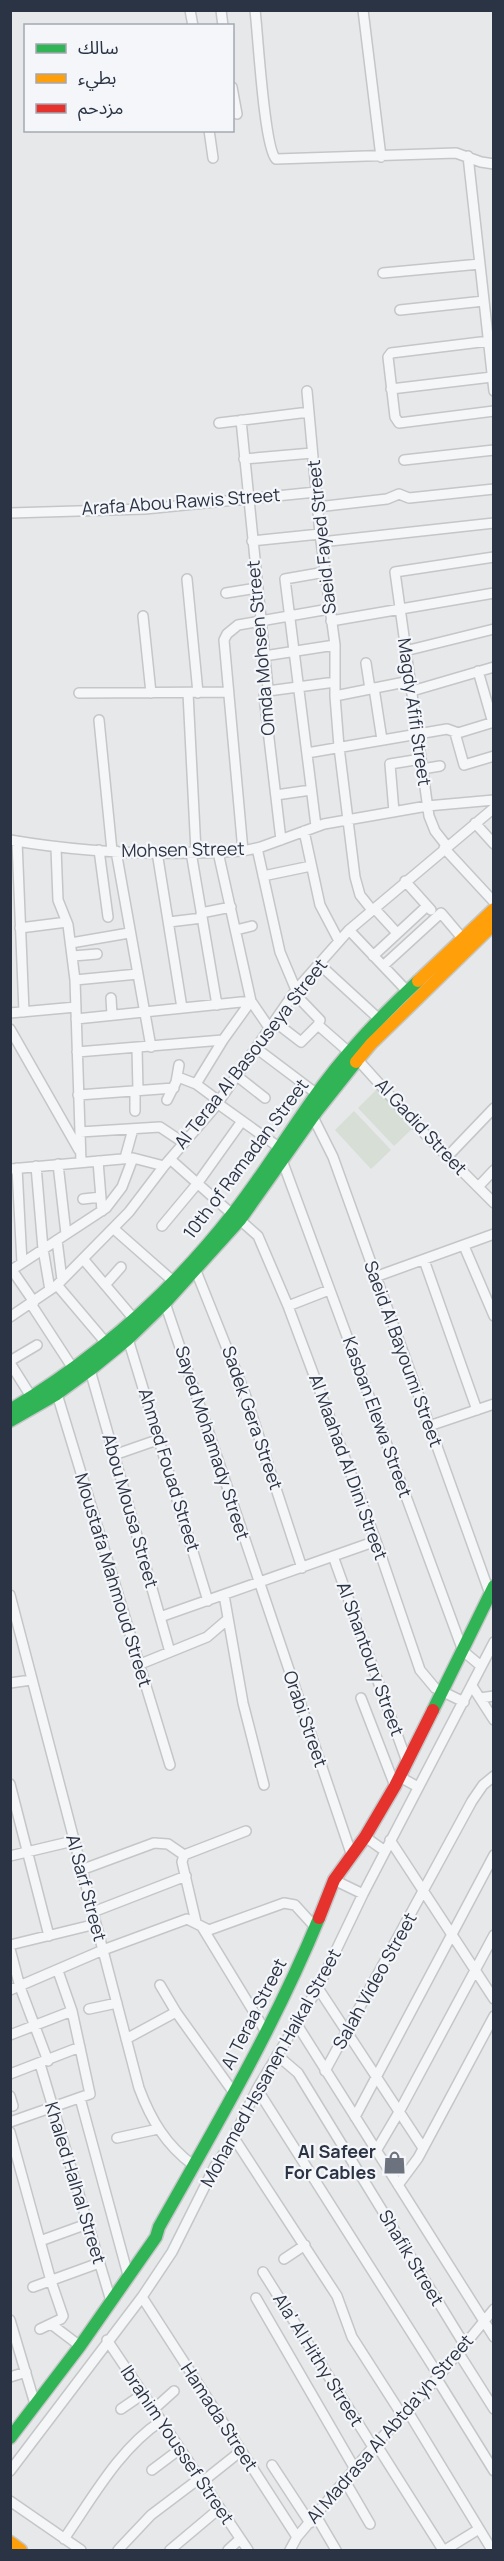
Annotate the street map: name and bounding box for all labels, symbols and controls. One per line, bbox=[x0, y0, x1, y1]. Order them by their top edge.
legend bbox=[24, 24, 234, 132]
text: سالك bbox=[78, 35, 119, 59]
text: بطيء bbox=[78, 65, 116, 91]
text: مزدحم bbox=[78, 95, 123, 121]
street label: Saeid Fayed Street bbox=[301, 459, 341, 615]
street label: Arafa Abou Rawis Street bbox=[81, 482, 281, 520]
street label: Omda Mohsen Street bbox=[240, 559, 280, 737]
street label: Magdy Afifi Street bbox=[393, 636, 437, 787]
street label: Mohsen Street bbox=[121, 836, 245, 862]
street label: Al Teraa Al Basouseya Street bbox=[168, 953, 332, 1153]
street label: 10th of Ramadan Street bbox=[177, 1073, 313, 1243]
street label: Al Gadid Street bbox=[371, 1073, 473, 1180]
street label: Saeid Al Bayoumi Street bbox=[359, 1257, 449, 1450]
street label: Kasban Elewa Street bbox=[338, 1333, 418, 1500]
street label: Sayed Mohamady Street bbox=[170, 1343, 256, 1543]
street label: Sadek Gera Street bbox=[217, 1343, 289, 1493]
street label: Al Maahad Al Dini Street bbox=[304, 1370, 394, 1563]
street label: Ahmed Fouad Street bbox=[134, 1385, 206, 1554]
street label: Abou Mousa Street bbox=[97, 1431, 164, 1591]
street label: Moustafa Mahmoud Street bbox=[70, 1470, 158, 1690]
street label: Al Shantoury Street bbox=[332, 1578, 410, 1739]
street label: Orabi Street bbox=[278, 1667, 334, 1770]
street label: Al Sarf Street bbox=[61, 1832, 113, 1944]
street label: Salah Video Street bbox=[327, 1908, 422, 2053]
street label: Mohamed Hssanen Haikal Street bbox=[194, 1944, 346, 2191]
street label: Al Teraa Street bbox=[215, 1954, 291, 2073]
street label: Khaled Halhal Street bbox=[40, 2099, 112, 2267]
place label: Al Safeer For Cables bbox=[285, 2139, 376, 2184]
shop icon: Al Safeer For Cables bbox=[381, 2149, 407, 2175]
street label: Shafik Street bbox=[374, 2205, 450, 2310]
street label: Ala' Al Hithy Street bbox=[268, 2289, 369, 2430]
street label: Al Madrasa Al Abtda'yh Street bbox=[300, 2329, 478, 2528]
street label: Hamada Street bbox=[176, 2358, 264, 2475]
street label: Ibrahim Youssef Street bbox=[116, 2360, 240, 2529]

